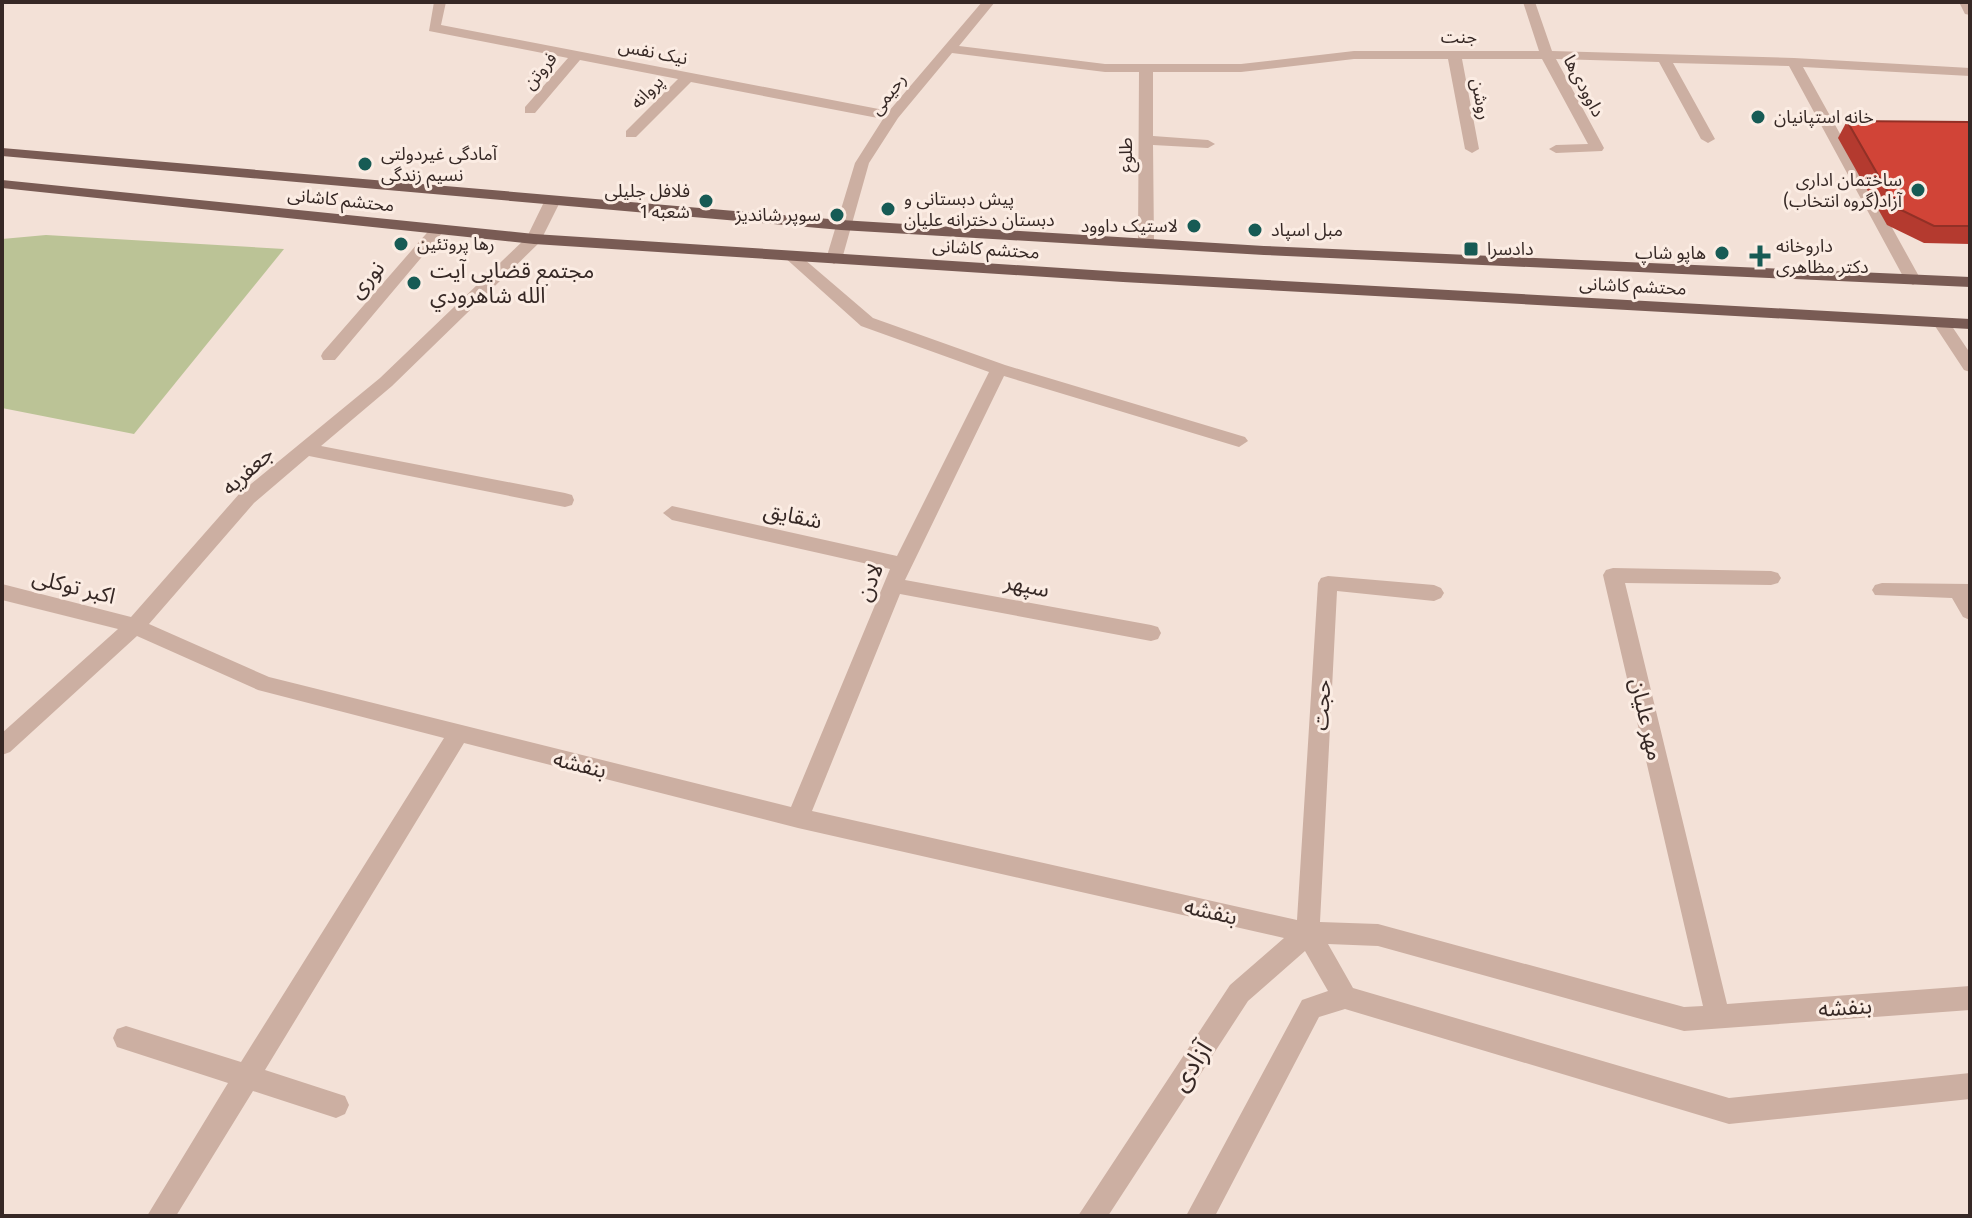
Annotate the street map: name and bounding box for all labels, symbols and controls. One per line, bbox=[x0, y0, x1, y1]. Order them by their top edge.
street label: جنت bbox=[1441, 26, 1477, 48]
street label: نیک نفس bbox=[617, 35, 689, 69]
street label: فروتن bbox=[518, 48, 562, 94]
street label: داوودی‌ها bbox=[1559, 51, 1609, 121]
street label: رحیمی bbox=[865, 69, 911, 119]
street label: پروانه bbox=[626, 71, 668, 113]
street label: روشن bbox=[1466, 76, 1496, 122]
place label: خانه استپانیان bbox=[1774, 106, 1874, 128]
marker: خانه استپانیان bbox=[1749, 108, 1767, 126]
street label: طلوع bbox=[1115, 137, 1140, 173]
place label: آمادگی غیردولتی نسیم زندگی bbox=[381, 143, 498, 188]
marker: آمادگی غیردولتی نسیم زندگی bbox=[356, 155, 374, 173]
place label: ساختمان اداری آزاد(گروه انتخاب) bbox=[1784, 169, 1903, 212]
place label: فلافل جلیلی شعبه 1 bbox=[604, 180, 690, 223]
marker: ساختمان اداری آزاد(گروه انتخاب) bbox=[1909, 181, 1927, 199]
street label: محتشم کاشانی bbox=[286, 183, 396, 219]
place label: پیش دبستانی و دبستان دخترانه علیان bbox=[904, 188, 1055, 231]
marker: فلافل جلیلی شعبه 1 bbox=[697, 192, 715, 210]
marker: پیش دبستانی و دبستان دخترانه علیان bbox=[879, 200, 897, 218]
place label: سوپر شاندیز bbox=[734, 204, 821, 226]
marker: سوپر شاندیز bbox=[828, 206, 846, 224]
place label: لاستیک داوود bbox=[1081, 215, 1178, 237]
marker: لاستیک داوود bbox=[1185, 217, 1203, 235]
place label: مبل اسپاد bbox=[1271, 219, 1343, 241]
marker: مبل اسپاد bbox=[1246, 221, 1264, 239]
place label: رها پروتئین bbox=[417, 233, 495, 255]
street label: محتشم کاشانی bbox=[932, 234, 1040, 266]
marker: رها پروتئین bbox=[392, 235, 410, 253]
place label: داروخانه دکتر مظاهری bbox=[1776, 235, 1869, 278]
place label: دادسرا bbox=[1487, 238, 1534, 260]
marker: دادسرا bbox=[1462, 240, 1480, 258]
place label: هاپو شاپ bbox=[1635, 242, 1706, 265]
marker: هاپو شاپ bbox=[1713, 244, 1731, 262]
marker: داروخانه دکتر مظاهری bbox=[1751, 247, 1769, 265]
street label: نوری bbox=[343, 255, 390, 304]
place label: مجتمع قضایی آیت الله شاهرودي bbox=[430, 257, 594, 312]
street label: محتشم کاشانی bbox=[1579, 272, 1687, 302]
marker: مجتمع قضایی آیت الله شاهرودي bbox=[405, 274, 423, 292]
street label: جعفریه bbox=[216, 440, 279, 501]
street label: شقایق bbox=[761, 496, 825, 535]
street label: لادن bbox=[850, 559, 889, 605]
street label: اکبر توکلی bbox=[30, 563, 118, 610]
street label: سپهر bbox=[1001, 568, 1052, 604]
street label: مهر علیان bbox=[1624, 675, 1669, 763]
street label: حجت bbox=[1307, 679, 1336, 731]
street label: بنفشه bbox=[551, 745, 609, 784]
street label: بنفشه bbox=[1182, 892, 1240, 931]
street label: بنفشه bbox=[1817, 992, 1873, 1023]
street label: آزادی bbox=[1164, 1034, 1220, 1097]

